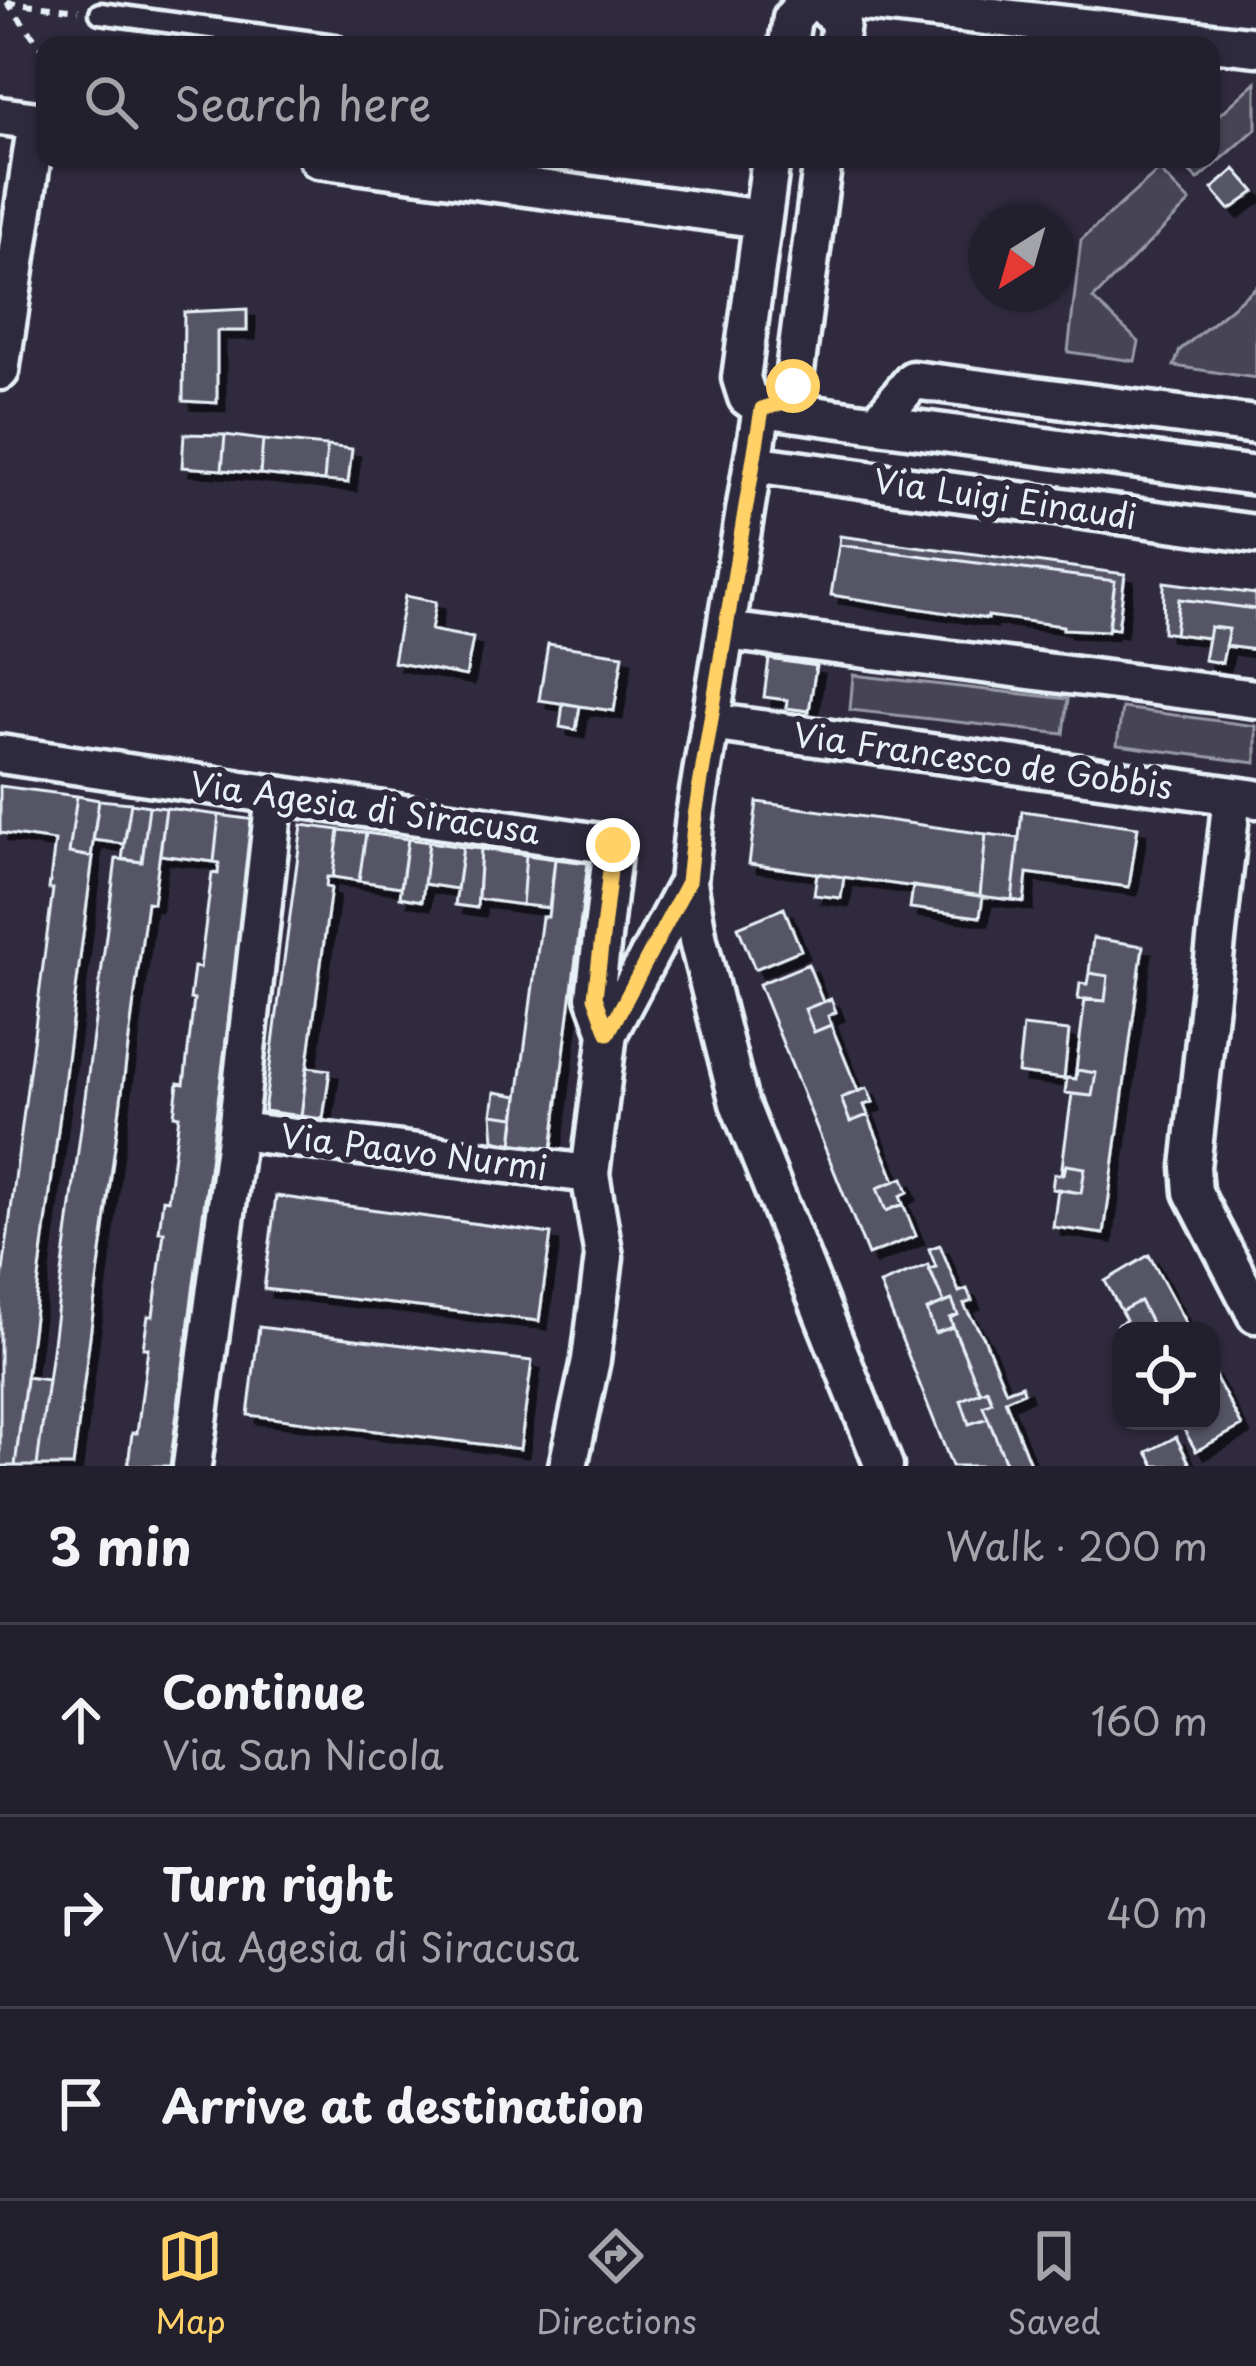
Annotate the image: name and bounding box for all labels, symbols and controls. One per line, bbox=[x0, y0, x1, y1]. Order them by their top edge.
search box bbox=[36, 36, 1220, 168]
text: Search here bbox=[174, 68, 431, 136]
icon: search bbox=[78, 69, 144, 135]
north arrow bbox=[968, 204, 1076, 312]
route start bbox=[766, 359, 820, 413]
street label: Via Luigi Einaudi bbox=[871, 454, 1140, 540]
street label: Via Francesco de Gobbis bbox=[791, 708, 1176, 810]
street label: Via Agesia di Siracusa bbox=[187, 757, 544, 855]
route end bbox=[586, 818, 640, 872]
street label: Via Paavo Nurmi bbox=[278, 1109, 551, 1191]
map controls bbox=[1112, 1322, 1220, 1430]
button: locate bbox=[1112, 1322, 1220, 1430]
text: 3 min bbox=[48, 1506, 192, 1583]
text: Walk · 200 m bbox=[945, 1515, 1208, 1574]
text: Continue bbox=[162, 1656, 365, 1724]
icon: ahead bbox=[48, 1687, 114, 1753]
text: 160 m bbox=[1091, 1690, 1208, 1749]
text: Via San Nicola bbox=[162, 1724, 443, 1783]
text: Turn right bbox=[162, 1848, 394, 1916]
icon: right bbox=[48, 1879, 114, 1945]
text: 40 m bbox=[1106, 1882, 1208, 1941]
text: Via Agesia di Siracusa bbox=[162, 1916, 579, 1975]
text: Arrive at destination bbox=[162, 2070, 645, 2138]
icon: arrive bbox=[48, 2071, 114, 2137]
tab: Map bbox=[155, 2223, 226, 2345]
tab: Directions bbox=[536, 2223, 697, 2345]
tab: Saved bbox=[1007, 2223, 1101, 2345]

